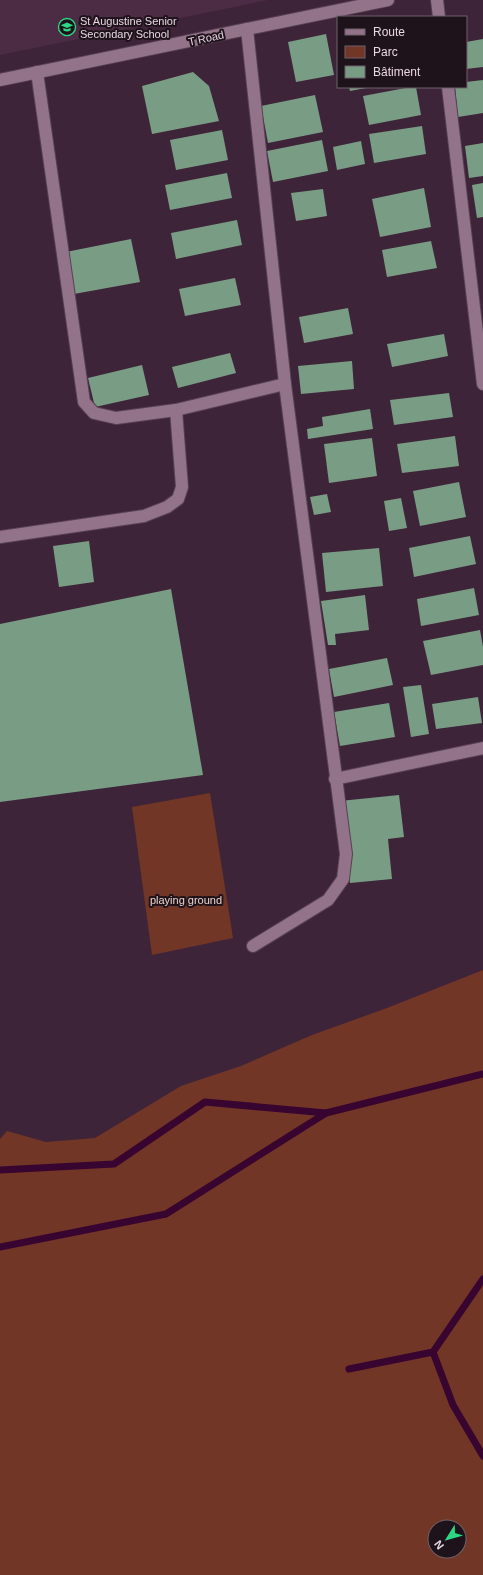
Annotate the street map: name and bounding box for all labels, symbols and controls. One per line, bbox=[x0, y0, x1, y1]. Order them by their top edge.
place label: St Augustine Senior Secondary School bbox=[80, 15, 177, 40]
legend bbox=[337, 16, 467, 88]
school or university icon: St Augustine Senior Secondary School bbox=[57, 17, 77, 37]
text: Route bbox=[373, 25, 405, 39]
street label: T Road bbox=[187, 28, 225, 48]
text: Parc bbox=[373, 45, 398, 59]
text: Bâtiment bbox=[373, 65, 421, 79]
park label: playing ground bbox=[150, 894, 222, 906]
north arrow bbox=[427, 1519, 467, 1559]
text: N bbox=[432, 1538, 446, 1552]

